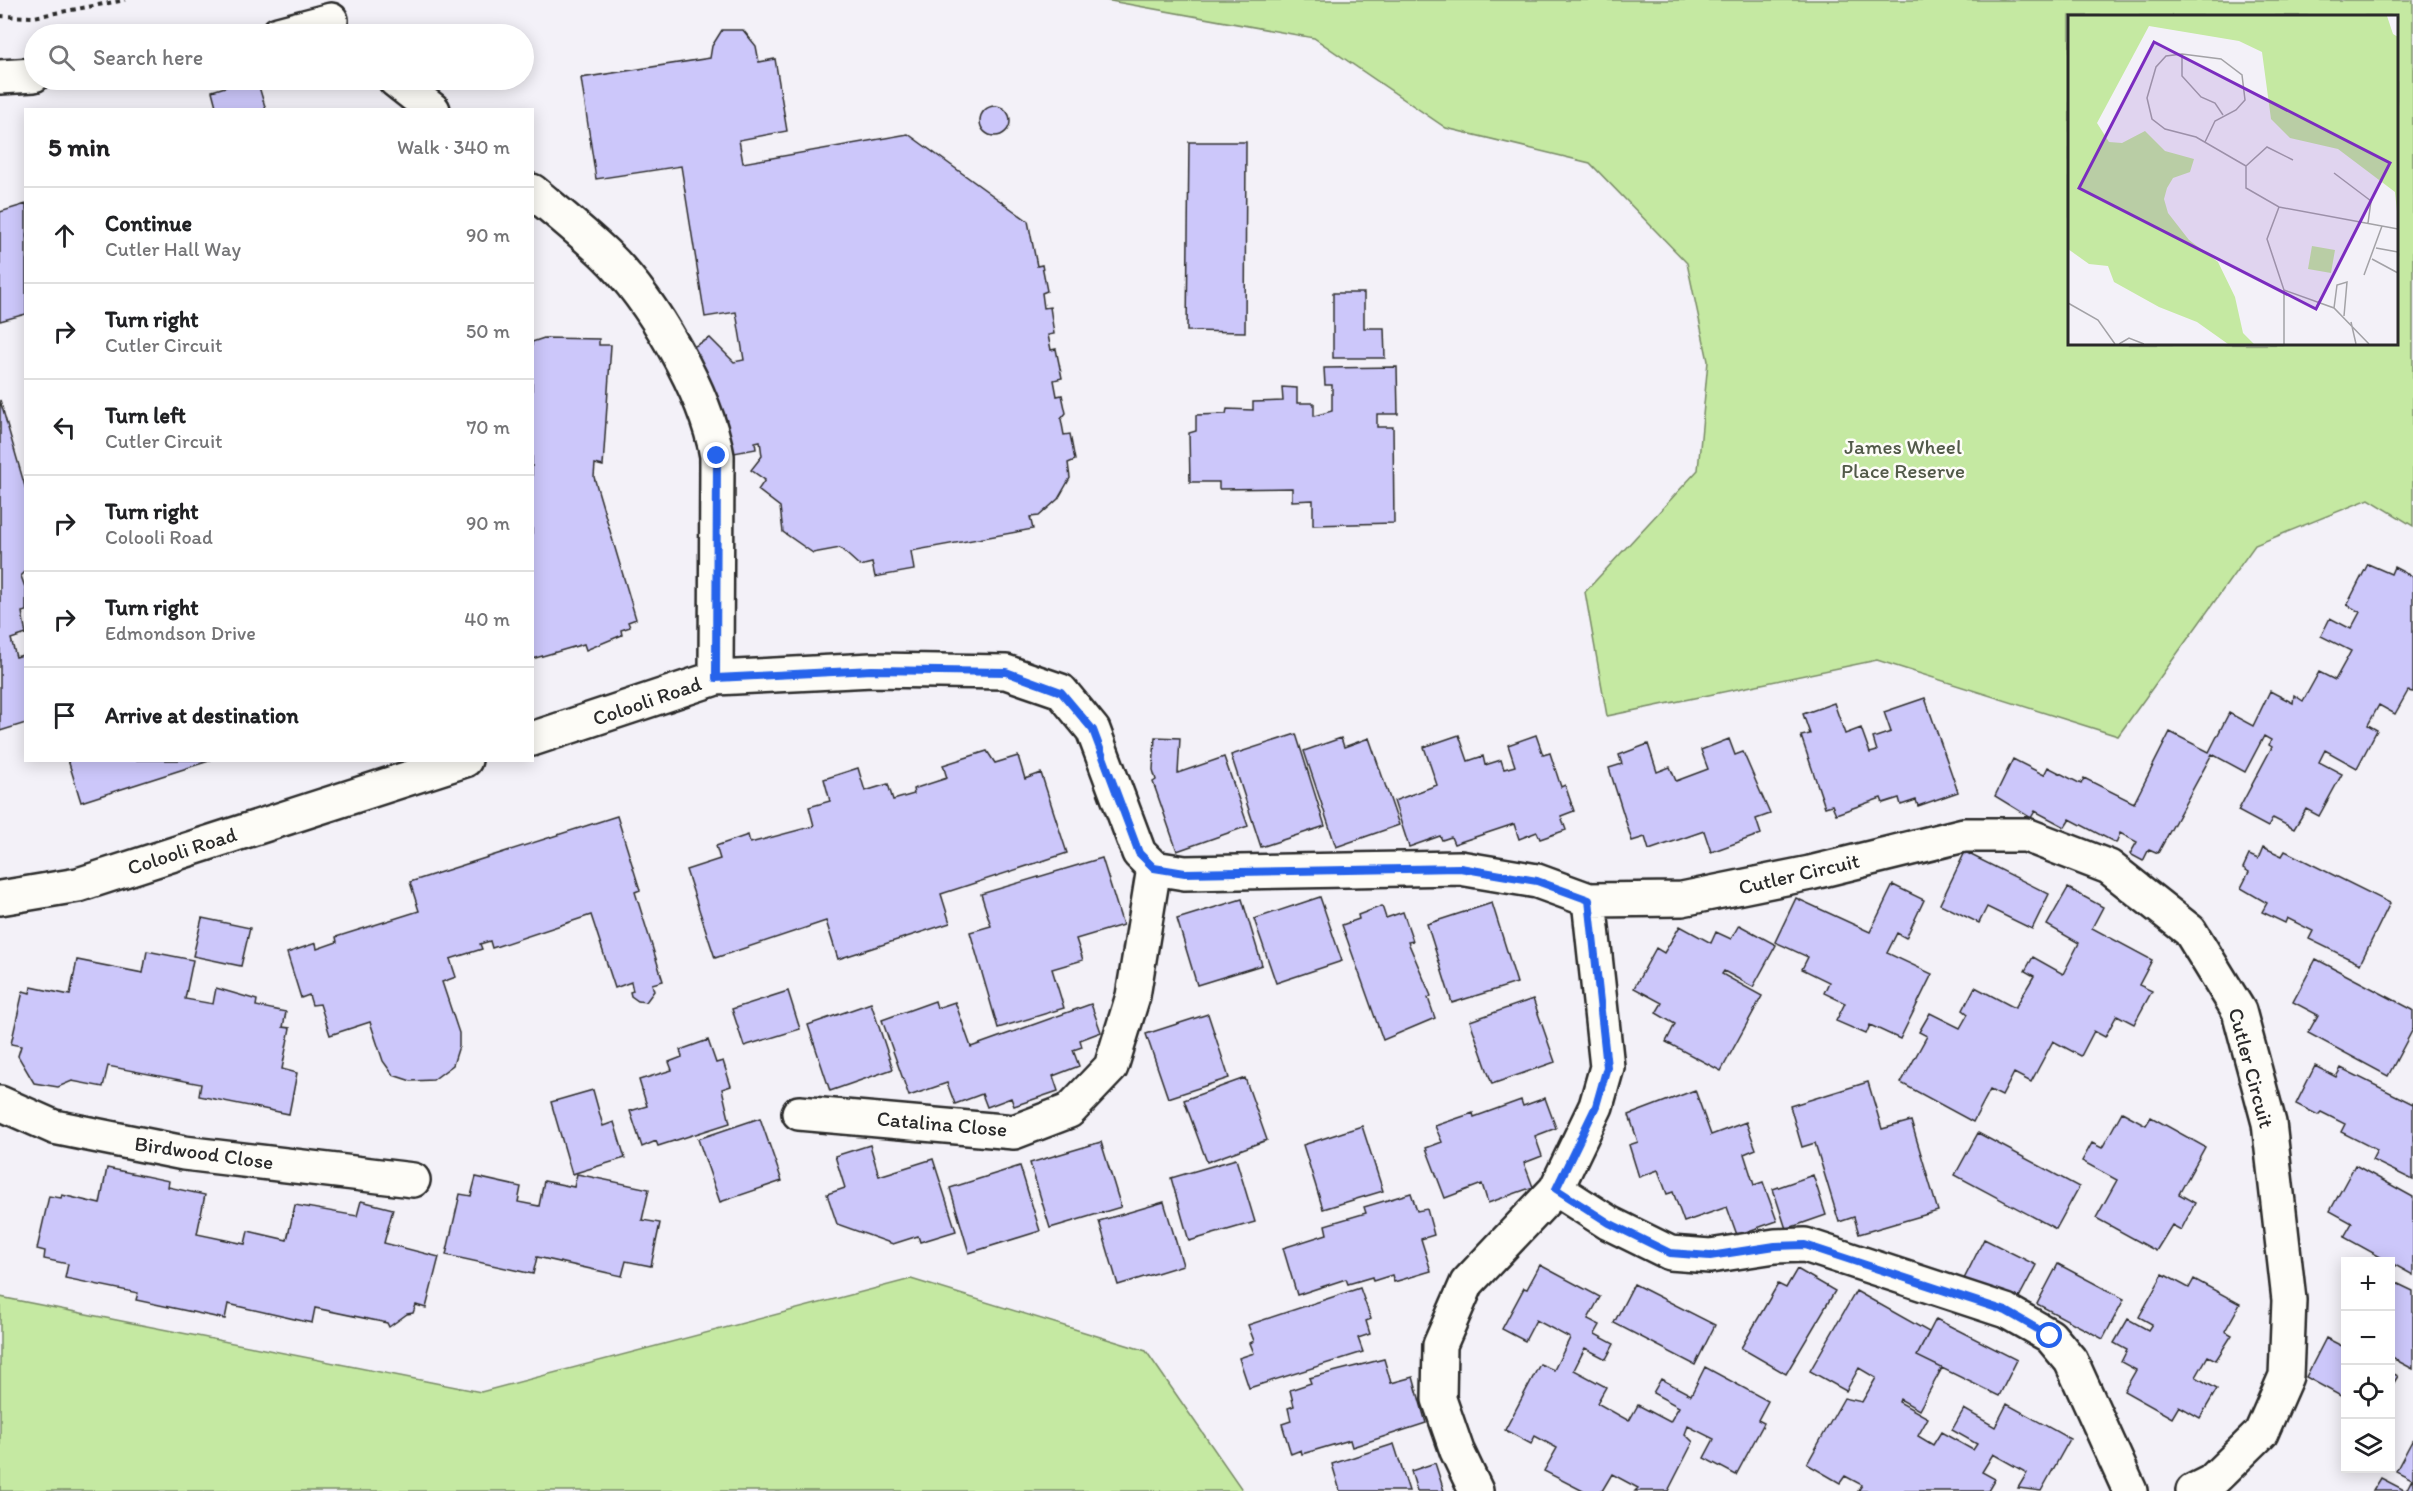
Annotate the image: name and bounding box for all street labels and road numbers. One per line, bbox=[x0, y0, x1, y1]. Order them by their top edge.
street label: Colooli Road bbox=[589, 670, 705, 731]
street label: Colooli Road bbox=[124, 821, 240, 880]
street label: Cutler Circuit bbox=[1736, 847, 1862, 900]
street label: Cutler Circuit bbox=[2223, 1005, 2280, 1131]
street label: Catalina Close bbox=[876, 1105, 1008, 1142]
street label: Birdwood Close bbox=[133, 1130, 275, 1175]

